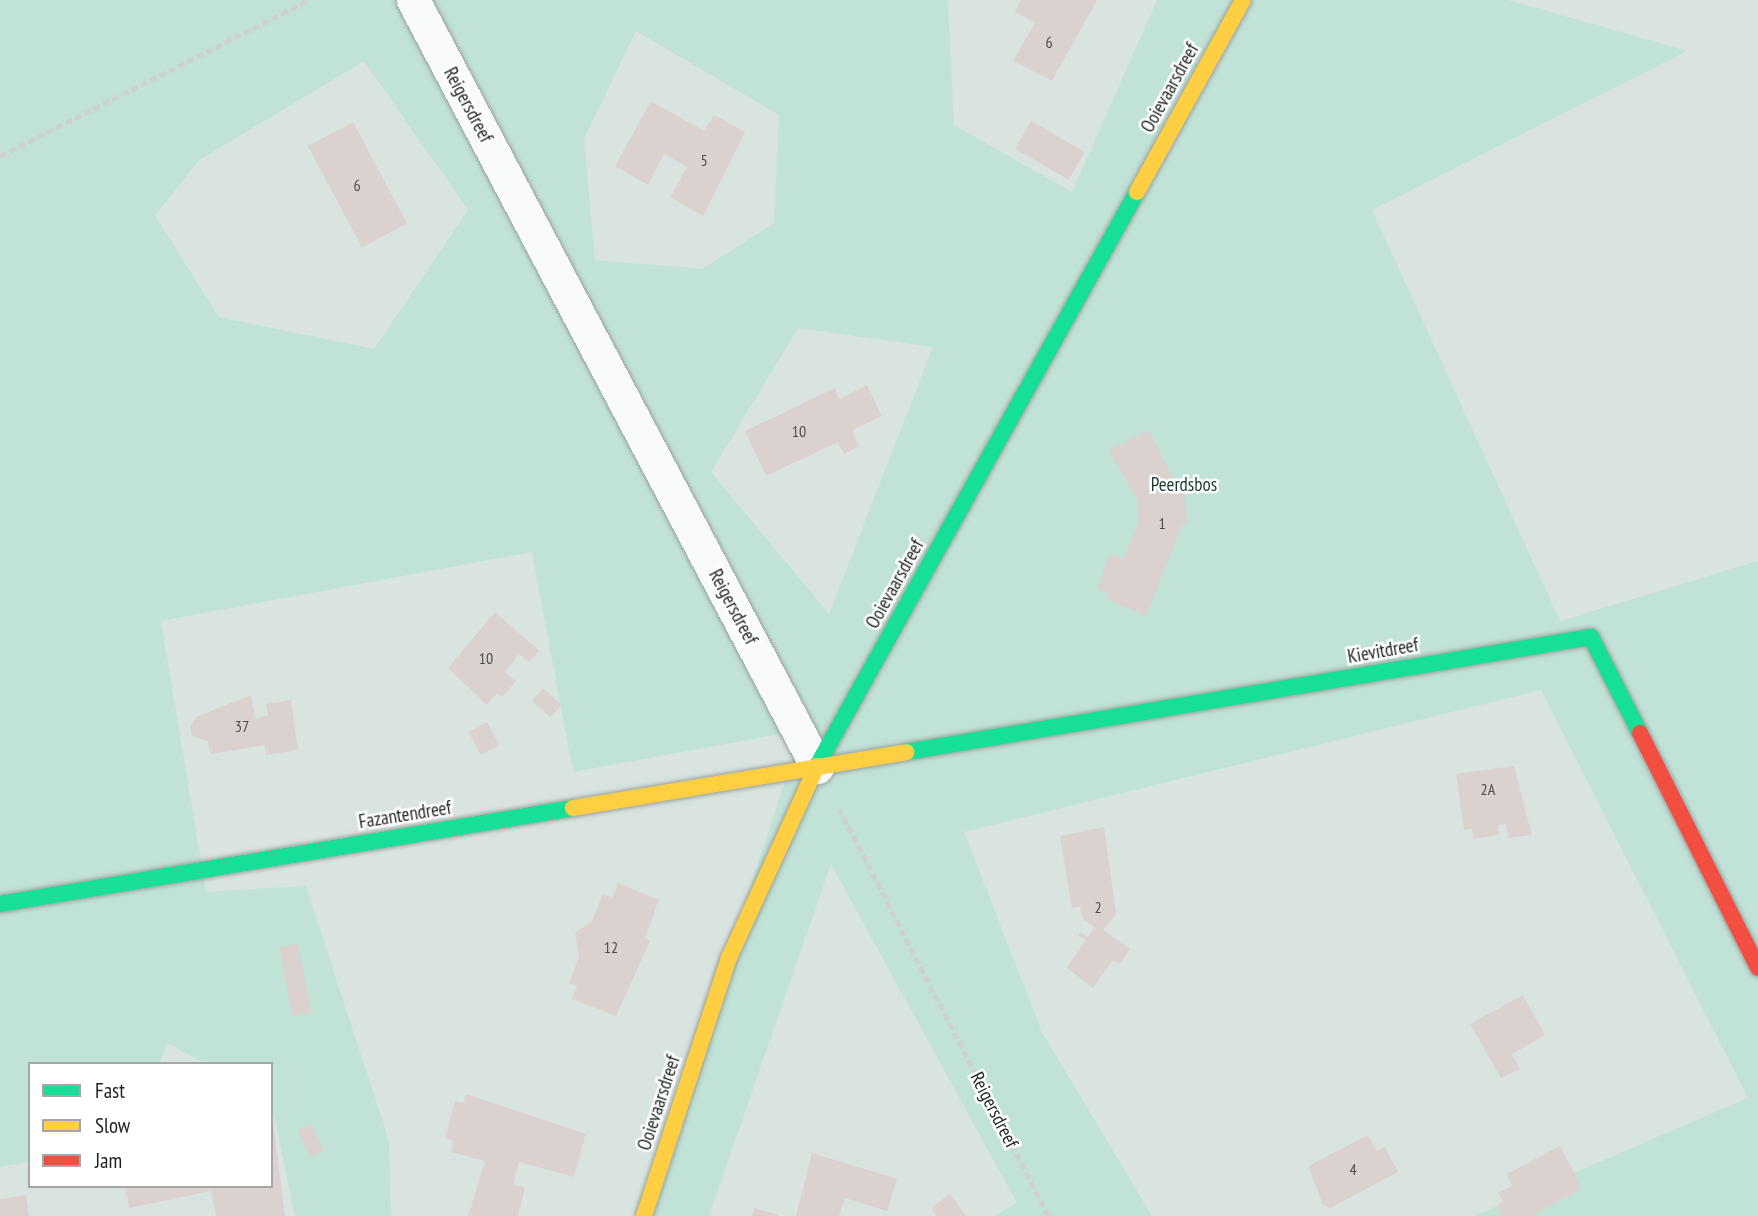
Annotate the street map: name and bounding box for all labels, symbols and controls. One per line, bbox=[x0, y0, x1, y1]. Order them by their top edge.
house number: 6 bbox=[1045, 32, 1053, 52]
street label: Ooievaarsdreef bbox=[1136, 39, 1204, 137]
street label: Reigersdreef bbox=[439, 63, 497, 147]
house number: 5 bbox=[700, 150, 708, 170]
house number: 6 bbox=[353, 175, 361, 195]
house number: 10 bbox=[792, 421, 806, 441]
park label: Peerdsbos bbox=[1151, 474, 1217, 496]
house number: 1 bbox=[1158, 513, 1166, 533]
street label: Ooievaarsdreef bbox=[861, 535, 929, 633]
street label: Reigersdreef bbox=[704, 565, 762, 649]
street label: Kievitdreef bbox=[1346, 634, 1420, 668]
house number: 10 bbox=[479, 648, 493, 668]
house number: 37 bbox=[235, 716, 249, 736]
house number: 2A bbox=[1481, 779, 1495, 799]
street label: Fazantendreef bbox=[357, 796, 453, 834]
house number: 2 bbox=[1094, 897, 1102, 917]
house number: 12 bbox=[604, 937, 618, 957]
street label: Ooievaarsdreef bbox=[633, 1053, 685, 1153]
legend bbox=[28, 1062, 273, 1188]
street label: Reigersdreef bbox=[965, 1068, 1023, 1152]
text: Fast bbox=[95, 1077, 125, 1104]
text: Slow bbox=[95, 1112, 130, 1139]
text: Jam bbox=[95, 1147, 122, 1174]
house number: 4 bbox=[1349, 1159, 1357, 1179]

